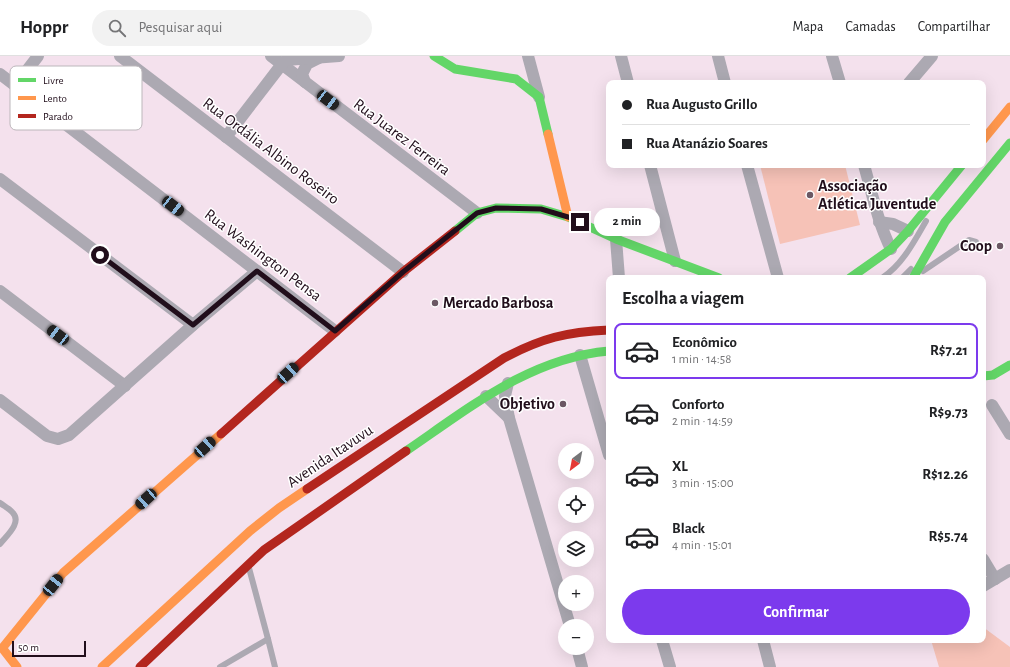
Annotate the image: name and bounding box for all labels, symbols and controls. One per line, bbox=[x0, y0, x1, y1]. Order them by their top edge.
search box bbox=[92, 10, 372, 46]
icon: search bbox=[106, 17, 128, 39]
text: Hoppr bbox=[20, 18, 68, 37]
text: Pesquisar aqui bbox=[138, 20, 222, 35]
text: Mapa bbox=[793, 20, 823, 34]
text: Camadas bbox=[845, 20, 896, 34]
text: Compartilhar bbox=[918, 20, 990, 34]
legend bbox=[10, 66, 142, 130]
text: Livre bbox=[43, 75, 64, 86]
car bbox=[315, 88, 341, 112]
text: Lento bbox=[43, 93, 67, 104]
street label: Rua Ordália Albino Roseiro bbox=[200, 95, 342, 207]
street label: Rua Juarez Ferreira bbox=[351, 96, 453, 178]
text: Rua Augusto Grillo bbox=[646, 97, 757, 112]
text: Parado bbox=[43, 111, 73, 122]
text: Rua Atanázio Soares bbox=[646, 136, 768, 151]
place label: Associação Atlética Juventude bbox=[818, 178, 937, 212]
marker: Associação Atlética Juventude bbox=[805, 190, 815, 200]
car bbox=[160, 194, 186, 218]
street label: Rua Washington Pensa bbox=[202, 206, 324, 304]
callout: 2 min bbox=[594, 208, 660, 236]
route end bbox=[571, 213, 589, 231]
text: 2 min bbox=[613, 215, 641, 228]
place label: Coop bbox=[960, 238, 992, 254]
marker: Coop bbox=[995, 241, 1005, 251]
route start bbox=[91, 246, 109, 264]
text: Escolha a viagem bbox=[622, 290, 744, 308]
place label: Mercado Barbosa bbox=[443, 295, 554, 311]
marker: Mercado Barbosa bbox=[430, 298, 440, 308]
car bbox=[45, 323, 71, 347]
icon: car bbox=[624, 333, 660, 369]
text: Econômico bbox=[672, 335, 737, 350]
text: R$7.21 bbox=[930, 343, 968, 358]
text: 1 min · 14:58 bbox=[672, 353, 731, 366]
car bbox=[275, 361, 301, 385]
icon: car bbox=[624, 395, 660, 431]
place label: Objetivo bbox=[500, 396, 555, 413]
text: Conforto bbox=[672, 397, 724, 412]
marker: Objetivo bbox=[558, 399, 568, 409]
text: R$9.73 bbox=[929, 405, 968, 420]
text: 2 min · 14:59 bbox=[672, 415, 733, 428]
street label: Avenida Itavuvu bbox=[284, 422, 376, 490]
car bbox=[192, 435, 218, 459]
north arrow bbox=[558, 443, 594, 479]
map controls bbox=[558, 443, 594, 655]
icon: car bbox=[624, 457, 660, 493]
text: XL bbox=[672, 459, 688, 474]
text: R$12.26 bbox=[922, 467, 968, 482]
text: 3 min · 15:00 bbox=[672, 477, 734, 490]
car bbox=[133, 487, 159, 511]
button: locate bbox=[558, 487, 594, 523]
icon: car bbox=[624, 519, 660, 555]
text: Black bbox=[672, 521, 705, 536]
text: R$5.74 bbox=[928, 529, 968, 544]
button: layers bbox=[558, 531, 594, 567]
text: 4 min · 15:01 bbox=[672, 539, 732, 552]
car bbox=[41, 572, 65, 598]
button: + bbox=[558, 575, 594, 611]
button: Confirmar bbox=[622, 589, 970, 635]
button: − bbox=[558, 619, 594, 655]
scale bar bbox=[12, 639, 86, 658]
text: 50 m bbox=[18, 642, 39, 653]

